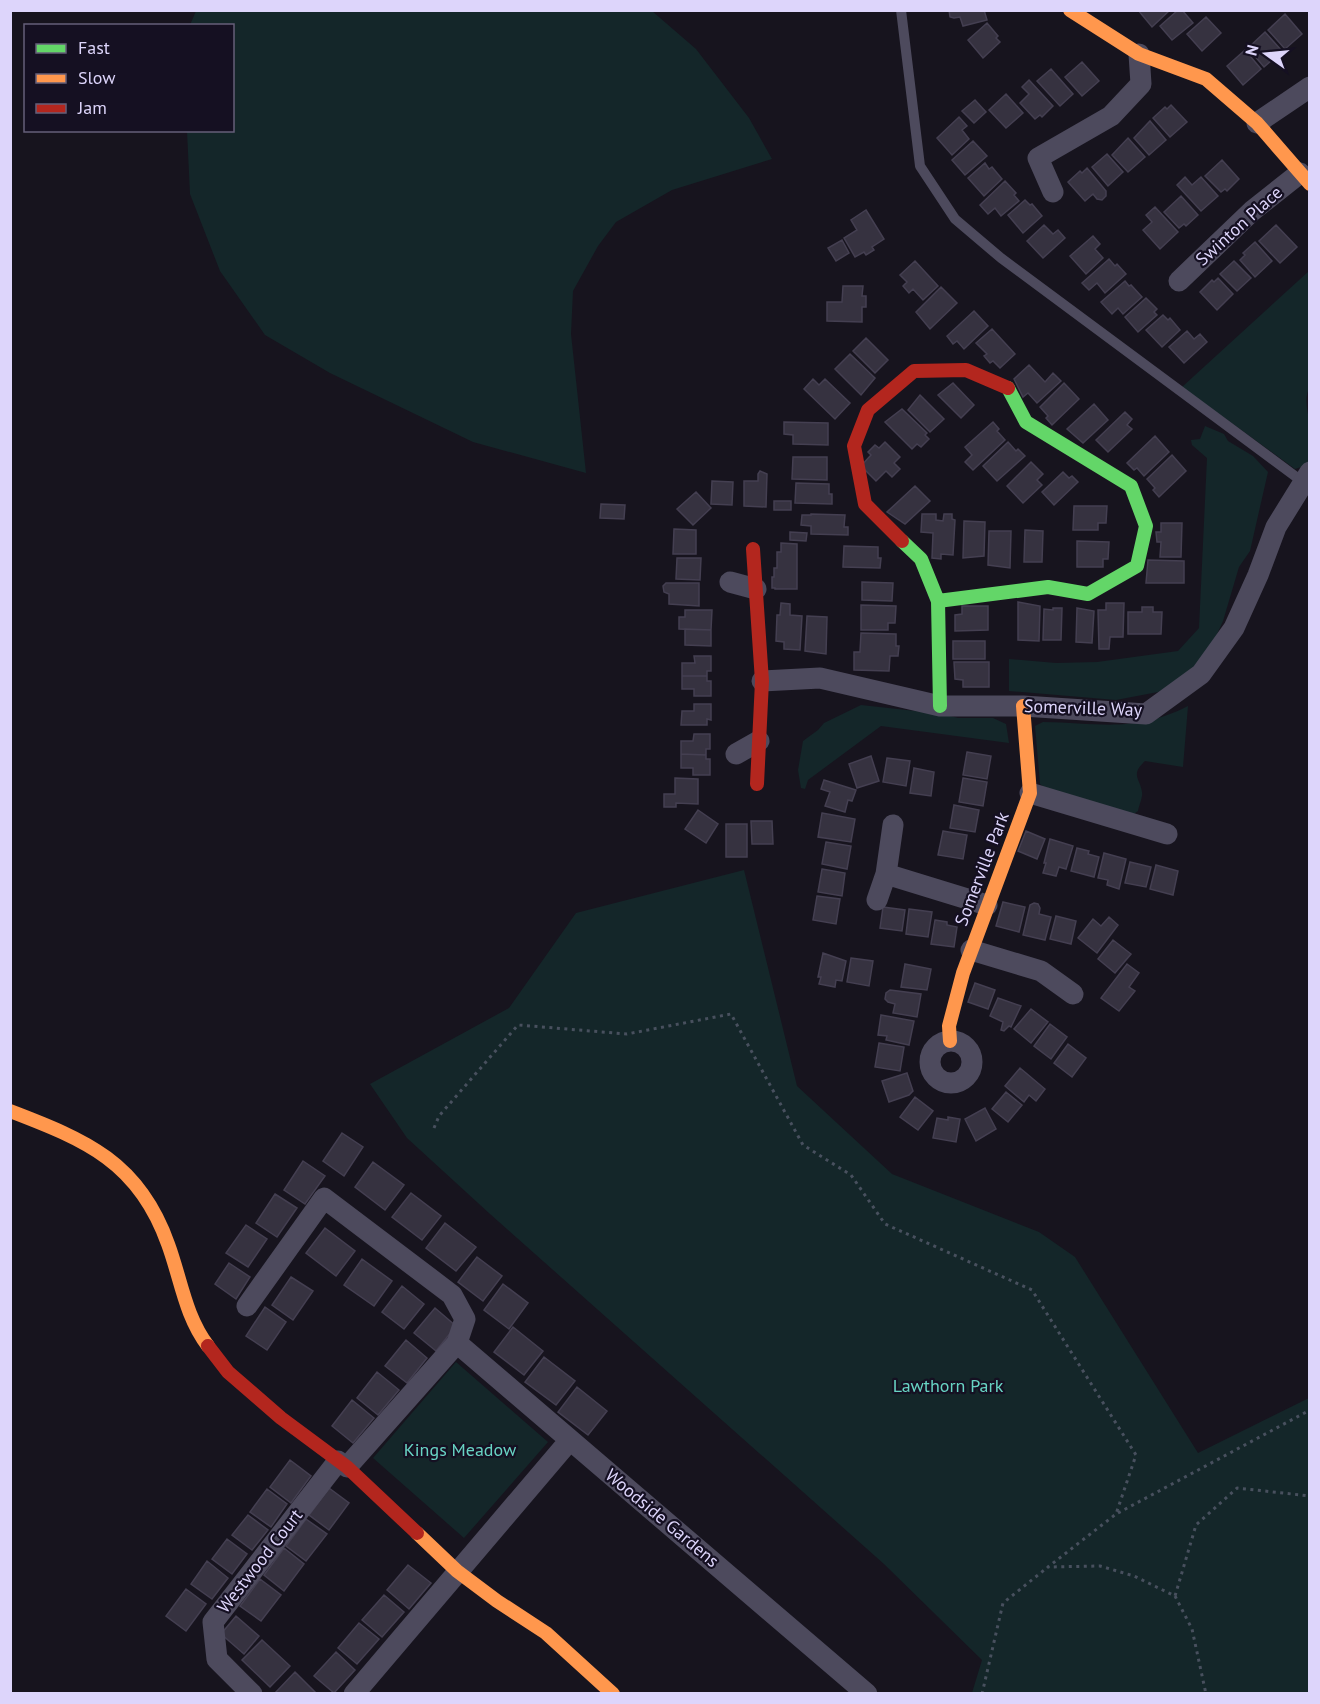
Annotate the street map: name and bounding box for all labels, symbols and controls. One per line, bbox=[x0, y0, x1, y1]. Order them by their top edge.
legend bbox=[24, 24, 234, 132]
north arrow bbox=[1236, 24, 1296, 84]
text: Fast bbox=[78, 36, 110, 59]
text: N bbox=[1240, 42, 1263, 58]
text: Slow bbox=[78, 66, 116, 89]
text: Jam bbox=[77, 96, 107, 119]
street label: Swinton Place bbox=[1191, 181, 1287, 271]
street label: Somerville Way bbox=[1024, 694, 1143, 721]
street label: Somerville Park bbox=[949, 808, 1014, 929]
park label: Lawthorn Park bbox=[893, 1374, 1004, 1397]
park label: Kings Meadow bbox=[404, 1438, 517, 1461]
street label: Woodside Gardens bbox=[601, 1463, 724, 1572]
street label: Westwood Court bbox=[212, 1504, 307, 1617]

